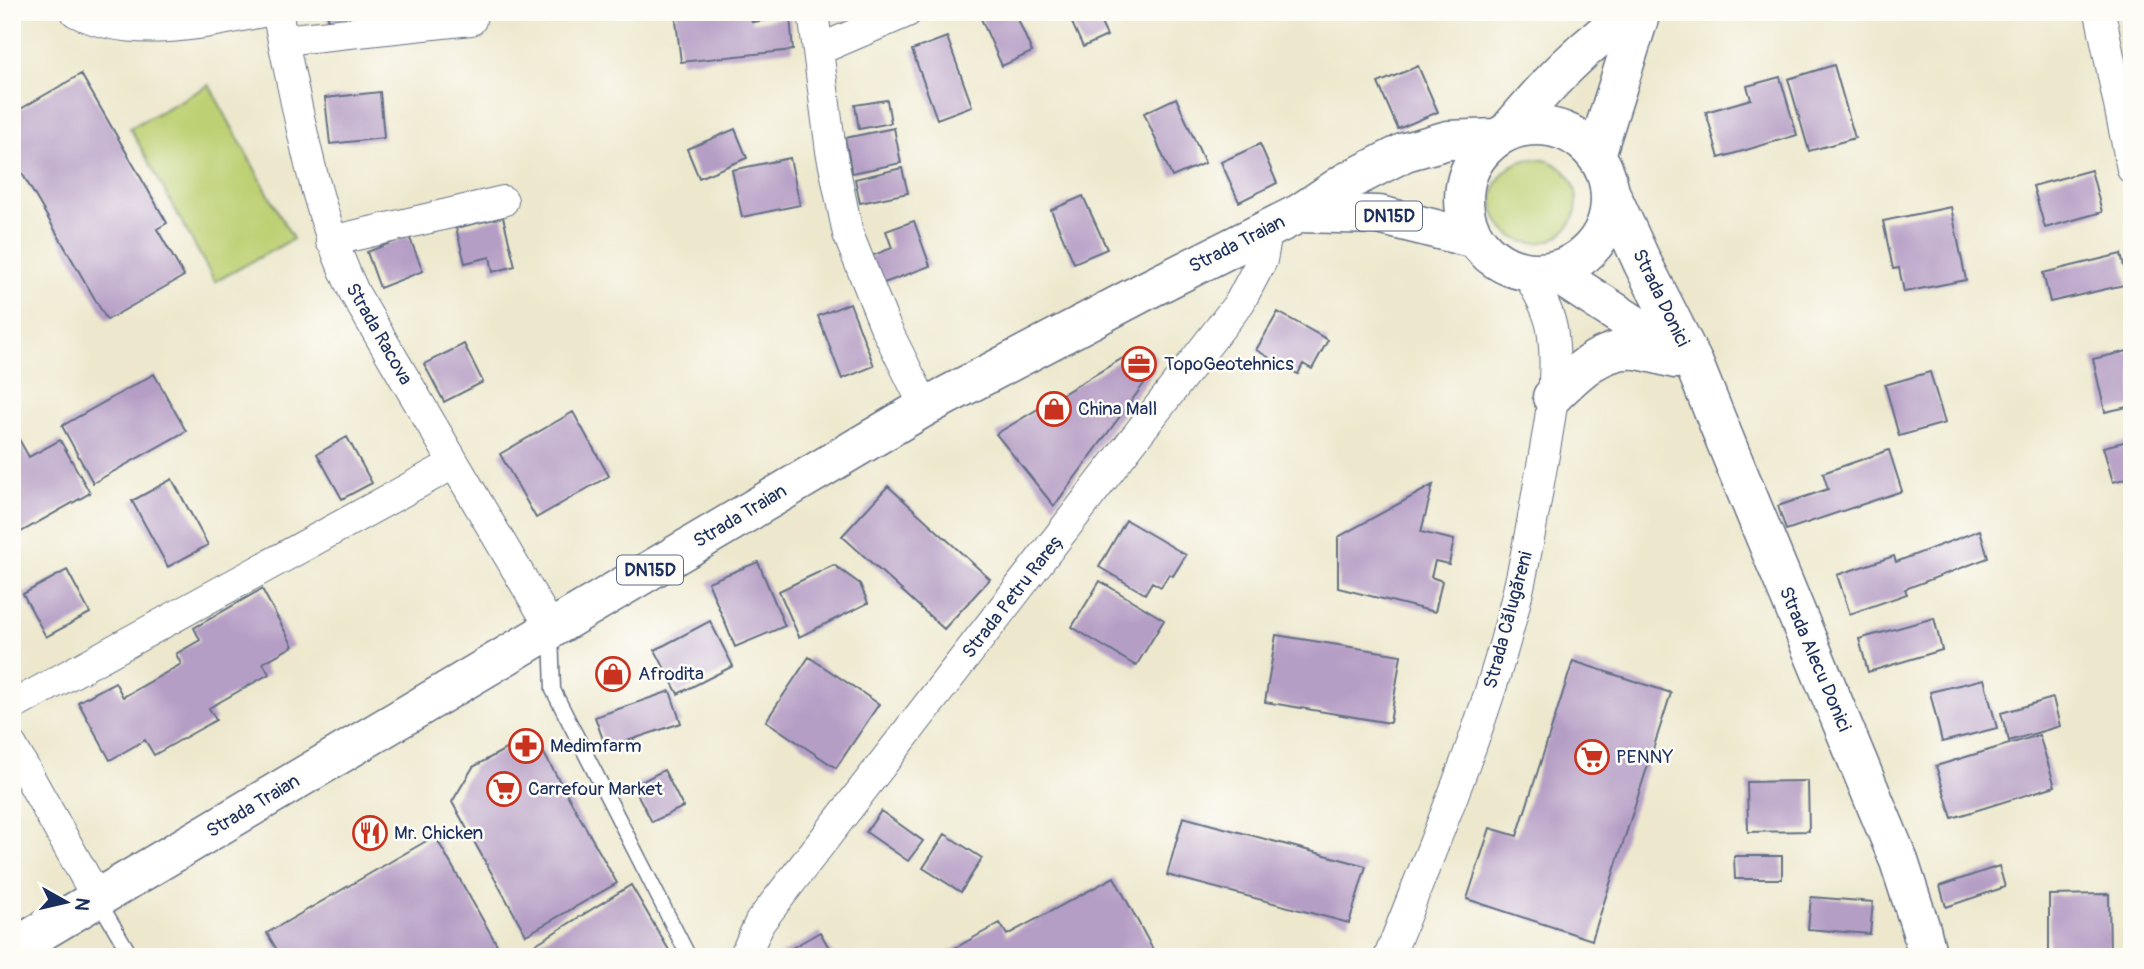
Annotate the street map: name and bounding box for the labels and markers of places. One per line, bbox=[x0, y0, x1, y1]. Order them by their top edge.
office icon: TopoGeotehnics bbox=[1120, 345, 1158, 383]
place label: TopoGeotehnics bbox=[1164, 352, 1294, 376]
shop icon: China Mall bbox=[1035, 390, 1073, 428]
place label: China Mall bbox=[1078, 397, 1157, 421]
shop icon: Afrodita bbox=[594, 655, 632, 693]
place label: Afrodita bbox=[638, 662, 704, 686]
pharmacy icon: Medimfarm bbox=[507, 727, 545, 765]
place label: Medimfarm bbox=[550, 734, 642, 758]
supermarket icon: PENNY bbox=[1573, 738, 1611, 776]
place label: PENNY bbox=[1616, 745, 1673, 769]
supermarket icon: Carrefour Market bbox=[485, 770, 523, 808]
place label: Carrefour Market bbox=[528, 777, 663, 801]
restaurant icon: Mr. Chicken bbox=[351, 814, 389, 852]
place label: Mr. Chicken bbox=[394, 821, 483, 845]

